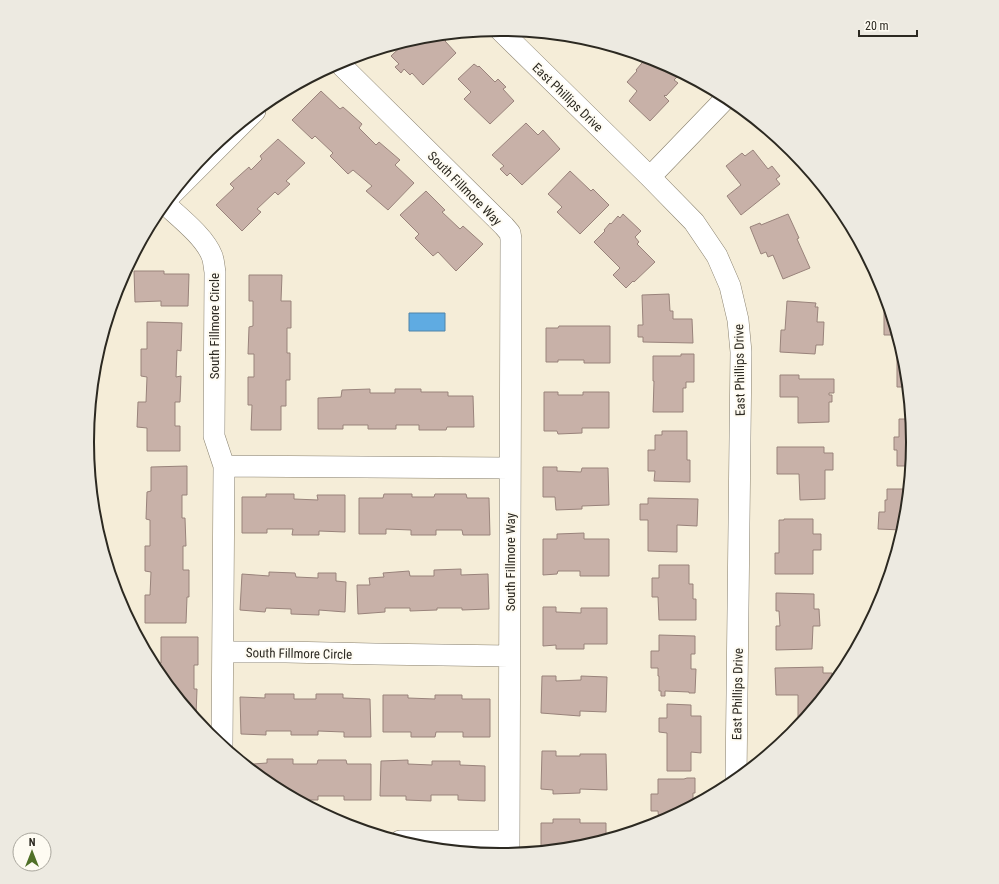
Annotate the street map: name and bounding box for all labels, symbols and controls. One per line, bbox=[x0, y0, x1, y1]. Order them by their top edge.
scale bar bbox=[859, 12, 917, 38]
text: 20 m bbox=[865, 19, 889, 33]
street label: East Phillips Drive bbox=[529, 60, 606, 135]
street label: South Fillmore Way bbox=[425, 148, 505, 229]
street label: South Fillmore Circle bbox=[207, 273, 222, 379]
street label: East Phillips Drive bbox=[731, 324, 748, 416]
street label: South Fillmore Way bbox=[503, 512, 518, 611]
street label: South Fillmore Circle bbox=[246, 645, 352, 662]
street label: East Phillips Drive bbox=[729, 648, 746, 740]
north arrow bbox=[12, 832, 52, 872]
text: N bbox=[29, 836, 36, 849]

